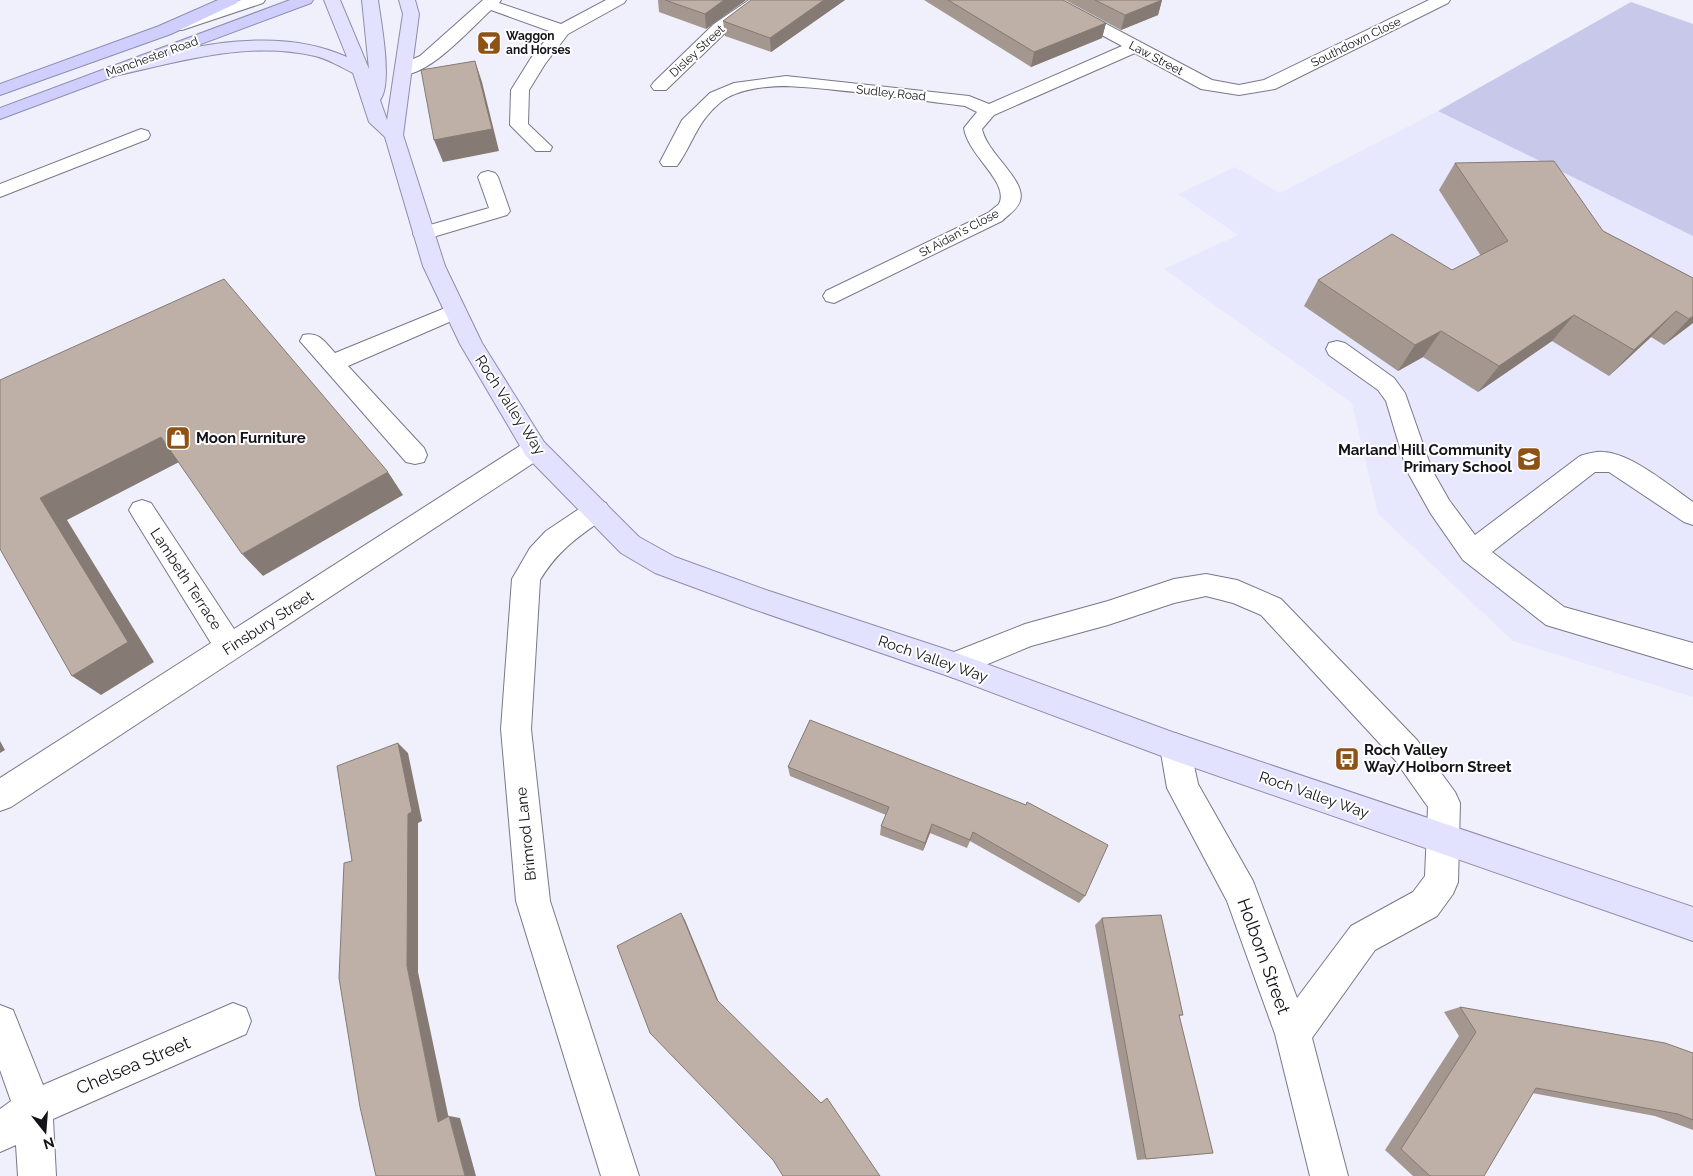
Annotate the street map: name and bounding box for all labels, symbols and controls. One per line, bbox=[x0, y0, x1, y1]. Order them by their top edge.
street label: Southdown Close bbox=[1309, 14, 1403, 70]
street label: Disley Street bbox=[667, 22, 727, 80]
place label: Waggon and Horses bbox=[506, 29, 571, 57]
bar icon: Waggon and Horses bbox=[476, 30, 502, 56]
street label: Manchester Road bbox=[104, 34, 200, 80]
street label: Law Street bbox=[1127, 38, 1185, 78]
street label: Sudley Road bbox=[855, 82, 927, 104]
street label: St Aidan's Close bbox=[917, 206, 1001, 260]
street label: Roch Valley Way bbox=[471, 352, 549, 458]
shop icon: Moon Furniture bbox=[165, 425, 191, 451]
place label: Moon Furniture bbox=[196, 429, 306, 447]
place label: Marland Hill Community Primary School bbox=[1338, 441, 1513, 476]
school or university icon: Marland Hill Community Primary School bbox=[1516, 446, 1542, 472]
street label: Lambeth Terrace bbox=[146, 525, 226, 633]
street label: Finsbury Street bbox=[219, 587, 317, 659]
street label: Roch Valley Way bbox=[876, 632, 990, 686]
place label: Roch Valley Way/Holborn Street bbox=[1364, 741, 1512, 776]
bus stop icon: Roch Valley Way/Holborn Street bbox=[1334, 746, 1360, 772]
street label: Roch Valley Way bbox=[1257, 768, 1371, 822]
street label: Brimrod Lane bbox=[512, 786, 540, 882]
street label: Holborn Street bbox=[1233, 895, 1295, 1017]
street label: Chelsea Street bbox=[73, 1032, 193, 1098]
north arrow bbox=[20, 1106, 70, 1156]
text: N bbox=[41, 1134, 56, 1153]

